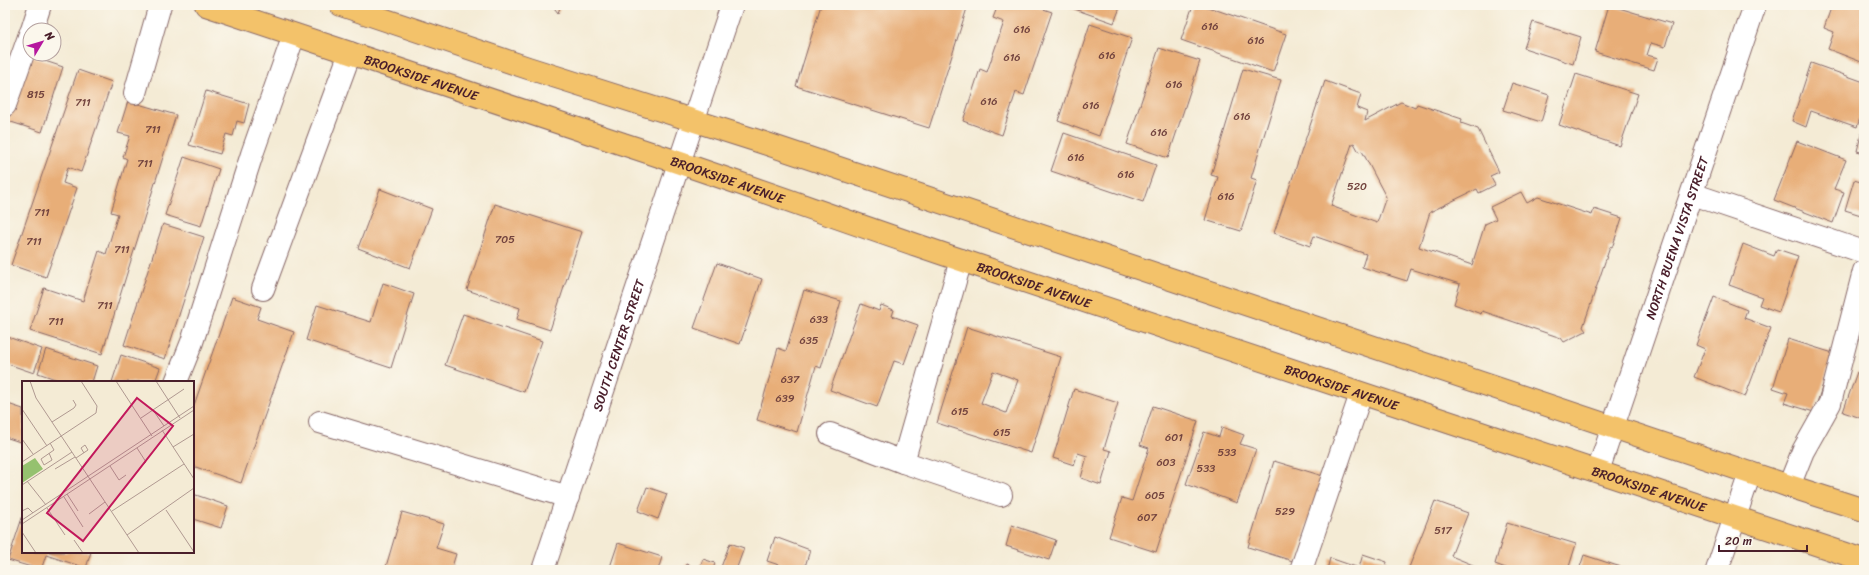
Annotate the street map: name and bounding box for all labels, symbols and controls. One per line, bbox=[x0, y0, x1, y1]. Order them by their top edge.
house number: 616 bbox=[1201, 17, 1219, 36]
house number: 616 bbox=[1013, 20, 1031, 39]
north arrow bbox=[22, 22, 62, 62]
text: N bbox=[39, 27, 60, 45]
house number: 616 bbox=[1247, 31, 1265, 50]
house number: 616 bbox=[1098, 46, 1116, 65]
street label: BROOKSIDE AVENUE bbox=[361, 47, 482, 107]
house number: 616 bbox=[1003, 48, 1021, 67]
house number: 616 bbox=[1165, 75, 1183, 94]
house number: 815 bbox=[27, 85, 45, 104]
house number: 616 bbox=[980, 92, 998, 111]
house number: 711 bbox=[75, 93, 91, 112]
house number: 616 bbox=[1082, 96, 1100, 115]
house number: 616 bbox=[1233, 107, 1251, 126]
house number: 711 bbox=[145, 120, 161, 139]
house number: 616 bbox=[1150, 123, 1168, 142]
house number: 616 bbox=[1067, 148, 1085, 167]
street label: BROOKSIDE AVENUE bbox=[667, 149, 789, 210]
street label: NORTH BUENA VISTA STREET bbox=[1638, 153, 1715, 322]
house number: 711 bbox=[137, 154, 153, 173]
house number: 616 bbox=[1117, 165, 1135, 184]
house number: 520 bbox=[1347, 177, 1367, 196]
house number: 616 bbox=[1217, 187, 1235, 206]
house number: 711 bbox=[34, 203, 50, 222]
house number: 705 bbox=[495, 230, 515, 249]
house number: 711 bbox=[26, 232, 42, 251]
house number: 711 bbox=[114, 240, 130, 259]
street label: BROOKSIDE AVENUE bbox=[974, 255, 1095, 315]
street label: SOUTH CENTER STREET bbox=[585, 275, 651, 414]
house number: 711 bbox=[97, 296, 113, 315]
house number: 633 bbox=[810, 310, 828, 329]
house number: 711 bbox=[48, 312, 64, 331]
house number: 635 bbox=[799, 331, 819, 350]
street label: BROOKSIDE AVENUE bbox=[1281, 357, 1403, 417]
house number: 637 bbox=[781, 370, 800, 389]
inset map bbox=[22, 381, 194, 553]
house number: 639 bbox=[775, 389, 795, 408]
house number: 615 bbox=[951, 402, 969, 421]
house number: 615 bbox=[993, 423, 1011, 442]
house number: 601 bbox=[1165, 428, 1183, 447]
house number: 533 bbox=[1218, 443, 1236, 462]
house number: 603 bbox=[1156, 453, 1176, 472]
house number: 533 bbox=[1197, 459, 1215, 478]
street label: BROOKSIDE AVENUE bbox=[1589, 459, 1710, 519]
house number: 605 bbox=[1145, 486, 1165, 505]
house number: 529 bbox=[1275, 502, 1295, 521]
house number: 607 bbox=[1137, 508, 1157, 527]
house number: 517 bbox=[1434, 521, 1453, 540]
scale bar bbox=[1719, 527, 1807, 553]
text: 20 m bbox=[1725, 530, 1752, 552]

